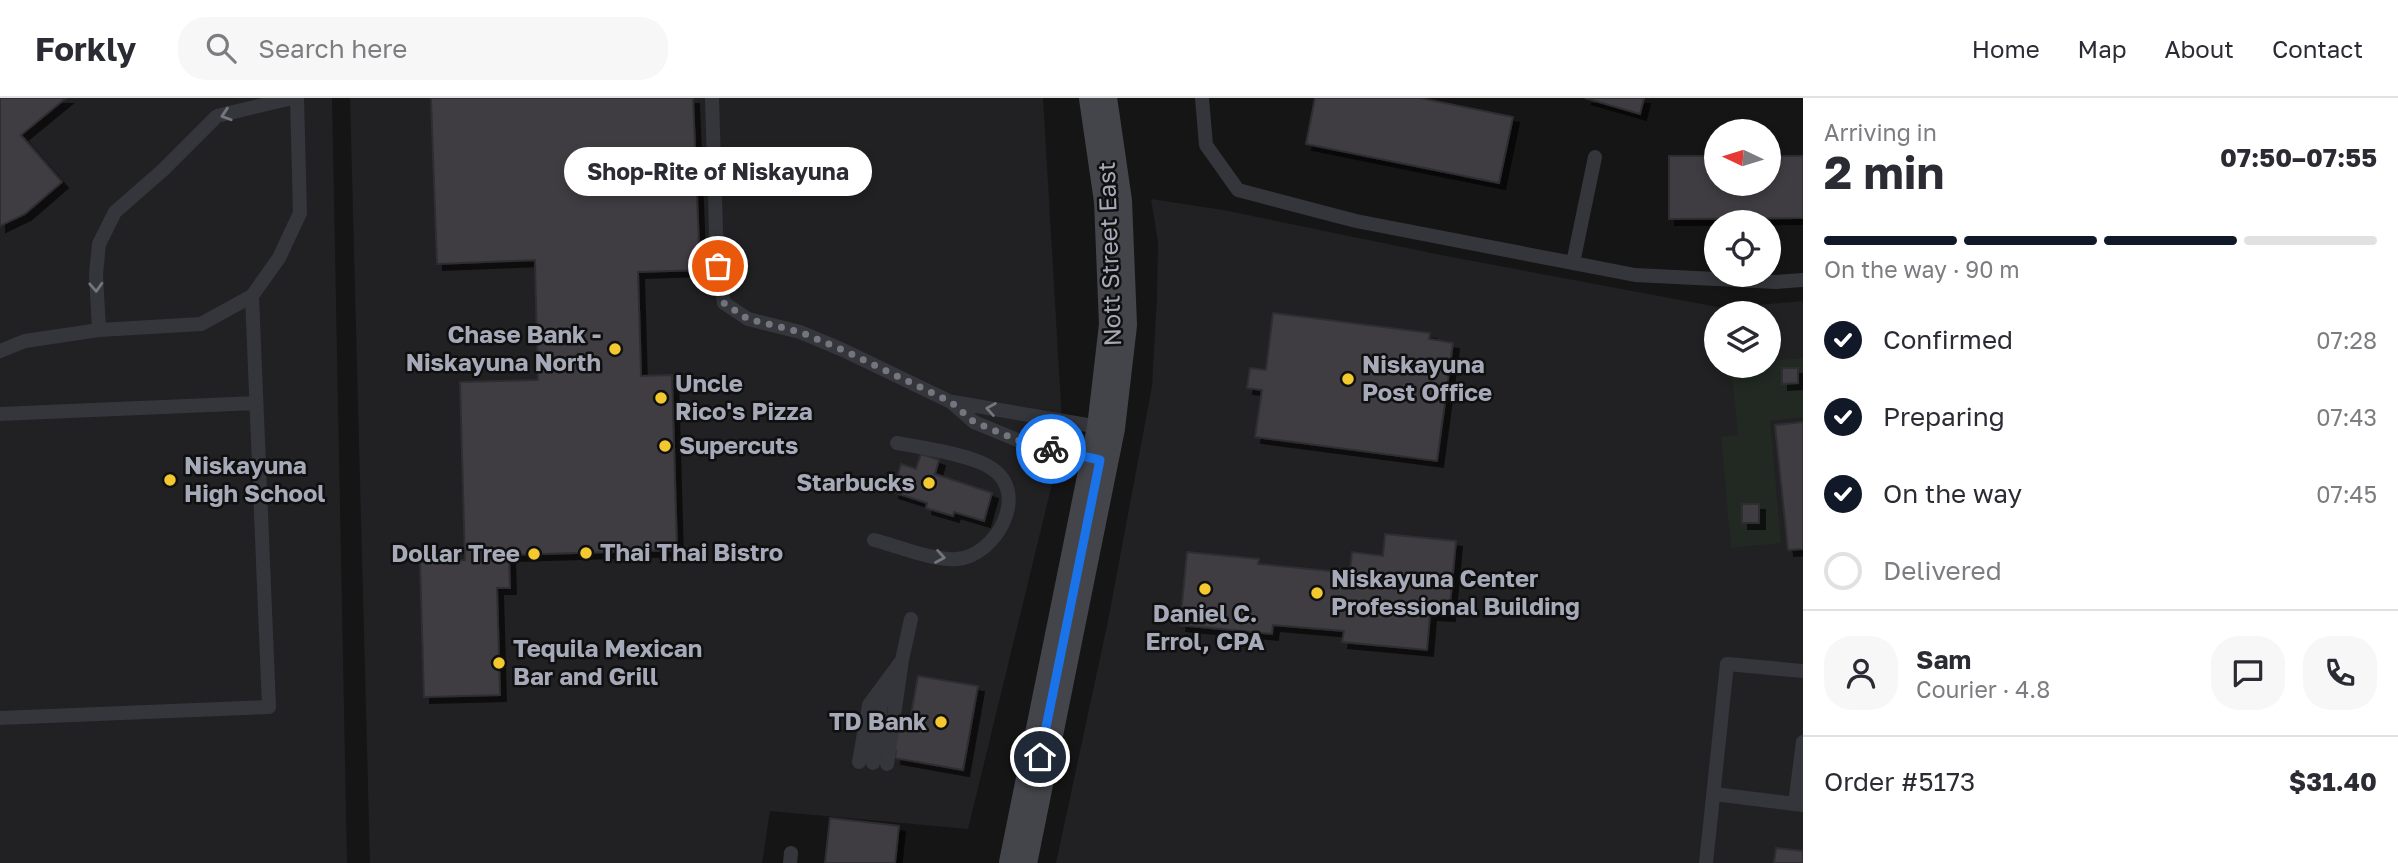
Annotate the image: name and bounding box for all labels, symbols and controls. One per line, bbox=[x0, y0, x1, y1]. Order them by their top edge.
search box bbox=[178, 17, 668, 80]
text: Forkly bbox=[35, 29, 136, 68]
icon: search bbox=[202, 29, 240, 67]
text: Search here bbox=[258, 33, 407, 64]
text: Home bbox=[1972, 34, 2040, 63]
text: Map bbox=[2078, 34, 2127, 63]
text: About bbox=[2165, 34, 2234, 63]
text: Contact bbox=[2272, 34, 2363, 63]
one-way arrow bbox=[220, 106, 232, 121]
text: Arriving in bbox=[1824, 118, 1937, 146]
north arrow bbox=[1704, 119, 1782, 196]
map controls bbox=[1704, 119, 1781, 378]
text: 07:50–07:55 bbox=[2220, 142, 2377, 173]
text: 2 min bbox=[1824, 144, 1944, 199]
callout: Shop-Rite of Niskayuna bbox=[564, 147, 872, 196]
text: Shop-Rite of Niskayuna bbox=[587, 157, 849, 185]
street label: Nott Street East bbox=[1091, 161, 1126, 347]
button: locate bbox=[1704, 210, 1781, 287]
pin bbox=[688, 236, 748, 296]
icon: bag bbox=[699, 247, 737, 285]
text: On the way · 90 m bbox=[1824, 255, 2020, 283]
one-way arrow bbox=[89, 282, 104, 293]
button: layers bbox=[1704, 301, 1781, 378]
place label: Chase Bank - Niskayuna North bbox=[406, 319, 601, 376]
icon: check bbox=[1824, 321, 1862, 359]
text: Confirmed bbox=[1883, 324, 2013, 355]
text: 07:28 bbox=[2316, 326, 2377, 354]
marker: Chase Bank - Niskayuna North bbox=[607, 341, 623, 357]
place label: Niskayuna Post Office bbox=[1362, 349, 1492, 406]
place label: Uncle Rico's Pizza bbox=[675, 368, 813, 425]
marker: Niskayuna Post Office bbox=[1340, 371, 1356, 387]
marker: Uncle Rico's Pizza bbox=[653, 390, 669, 406]
icon: check bbox=[1824, 398, 1862, 436]
text: Preparing bbox=[1883, 401, 2005, 432]
one-way arrow bbox=[985, 402, 997, 417]
text: 07:43 bbox=[2316, 403, 2377, 431]
courier bbox=[1016, 414, 1086, 484]
place label: Supercuts bbox=[679, 430, 798, 459]
icon: bike bbox=[1032, 430, 1070, 468]
marker: Supercuts bbox=[657, 438, 673, 454]
place label: Niskayuna High School bbox=[184, 450, 325, 507]
place label: Starbucks bbox=[796, 467, 915, 496]
marker: Niskayuna High School bbox=[162, 472, 178, 488]
marker: Starbucks bbox=[921, 475, 937, 491]
icon: check bbox=[1824, 475, 1862, 513]
text: On the way bbox=[1883, 478, 2022, 509]
text: 07:45 bbox=[2316, 480, 2377, 508]
place label: Thai Thai Bistro bbox=[600, 537, 783, 566]
place label: Dollar Tree bbox=[391, 538, 520, 567]
marker: Thai Thai Bistro bbox=[578, 545, 594, 561]
marker: Dollar Tree bbox=[526, 546, 542, 562]
one-way arrow bbox=[934, 549, 946, 564]
text: Delivered bbox=[1883, 555, 2002, 586]
place label: Niskayuna Center Professional Building bbox=[1331, 563, 1580, 620]
marker: Daniel C. Errol, CPA bbox=[1197, 581, 1213, 597]
marker: Niskayuna Center Professional Building bbox=[1309, 585, 1325, 601]
place label: Daniel C. Errol, CPA bbox=[1145, 598, 1265, 655]
place label: Tequila Mexican Bar and Grill bbox=[513, 633, 702, 690]
button: person bbox=[1824, 636, 1898, 710]
button: chat bbox=[2211, 636, 2285, 710]
button: phone bbox=[2303, 636, 2377, 710]
text: Sam bbox=[1916, 644, 1971, 675]
marker: Tequila Mexican Bar and Grill bbox=[491, 655, 507, 671]
text: Courier · 4.8 bbox=[1916, 675, 2050, 703]
place label: TD Bank bbox=[829, 706, 927, 735]
marker: TD Bank bbox=[933, 714, 949, 730]
pin bbox=[1010, 727, 1070, 787]
icon: home bbox=[1021, 738, 1059, 776]
text: Order #5173 bbox=[1824, 766, 1975, 797]
text: $31.40 bbox=[2289, 766, 2377, 797]

